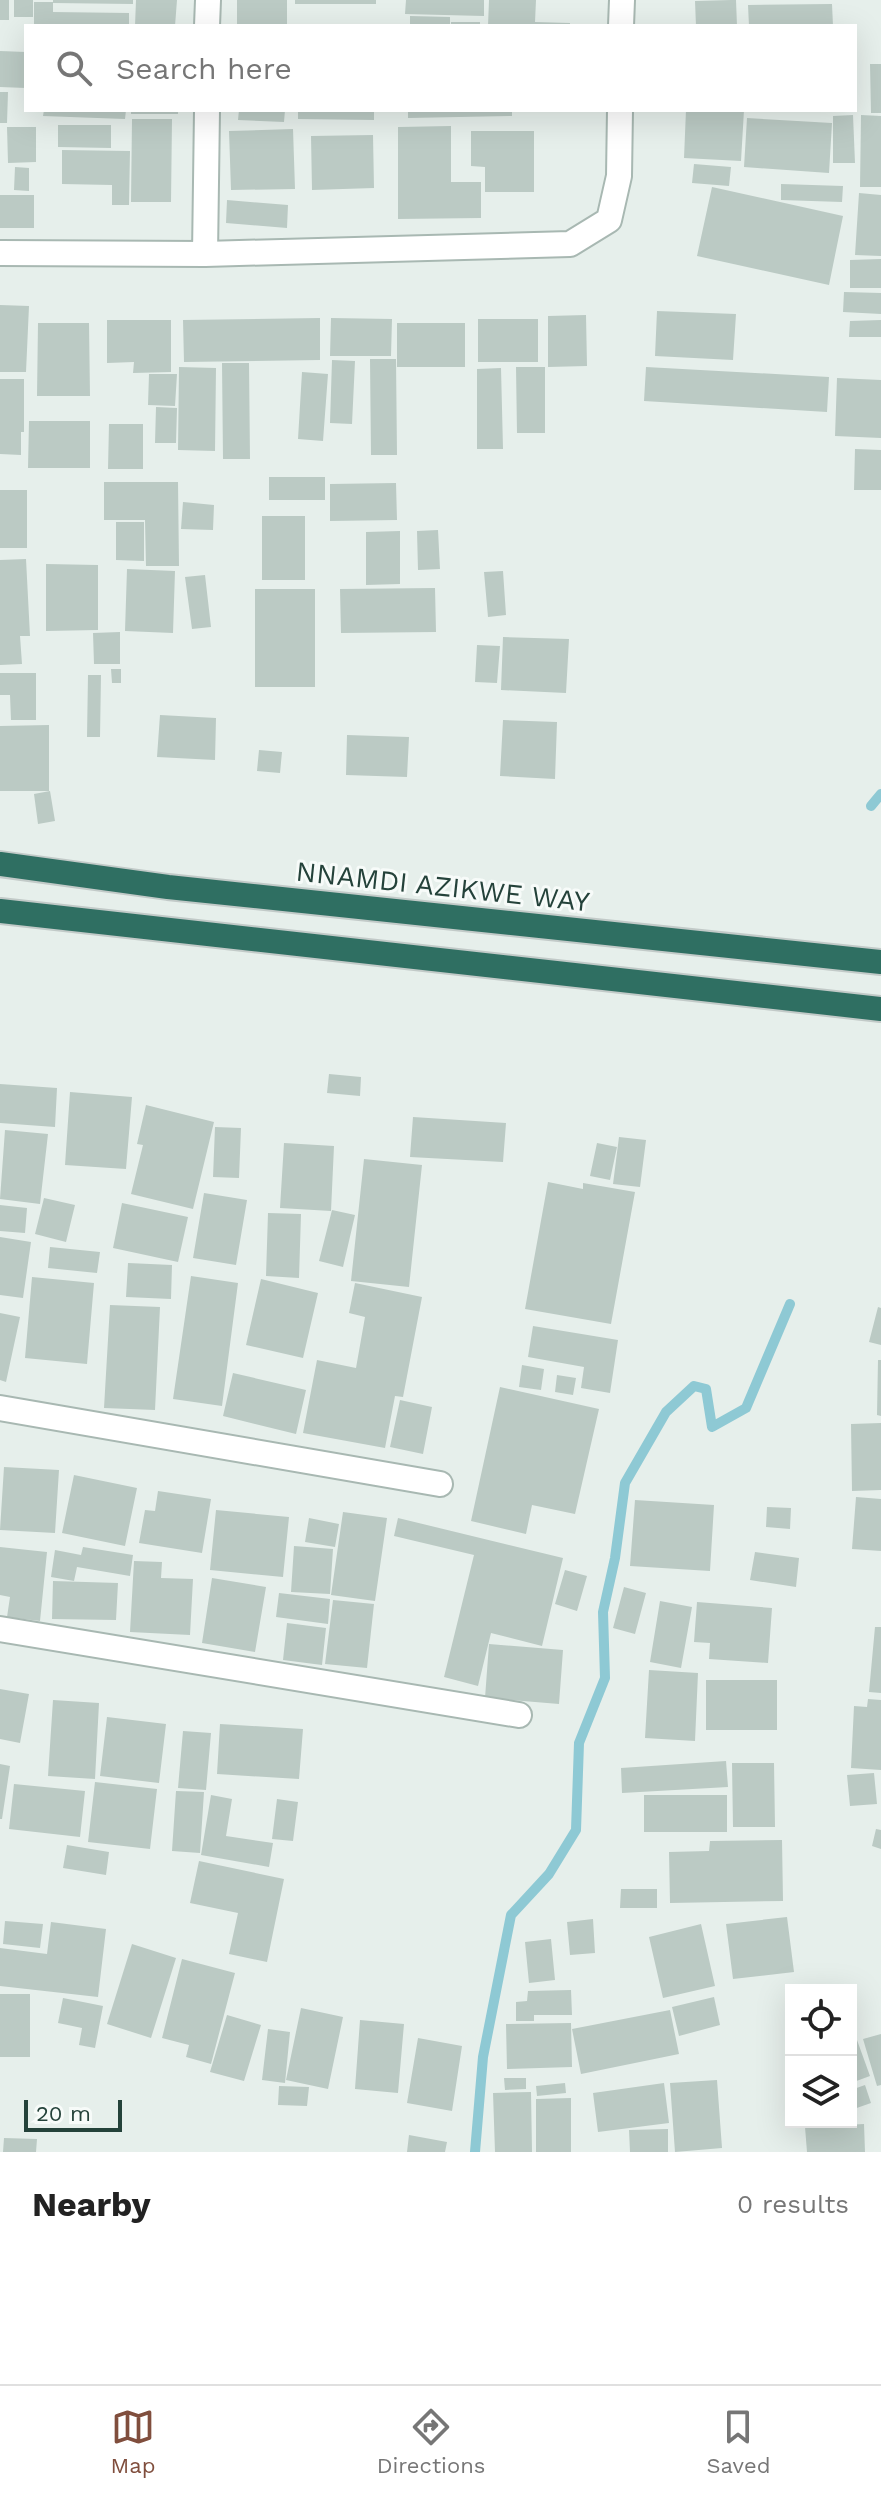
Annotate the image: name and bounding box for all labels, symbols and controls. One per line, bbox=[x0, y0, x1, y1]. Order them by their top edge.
search box bbox=[24, 24, 857, 112]
icon: search bbox=[52, 46, 96, 90]
text: Search here bbox=[116, 51, 292, 86]
street label: NNAMDI AZIKWE WAY bbox=[294, 855, 592, 918]
map controls bbox=[785, 1984, 857, 2128]
button: locate bbox=[785, 1984, 857, 2056]
button: layers bbox=[785, 2056, 857, 2128]
scale bar bbox=[24, 2096, 122, 2132]
text: 20 m bbox=[36, 2101, 91, 2126]
text: Nearby bbox=[32, 2184, 151, 2224]
text: 0 results bbox=[737, 2189, 849, 2219]
tab: Map bbox=[111, 2405, 155, 2478]
tab: Directions bbox=[377, 2405, 485, 2478]
tab: Saved bbox=[707, 2405, 770, 2478]

